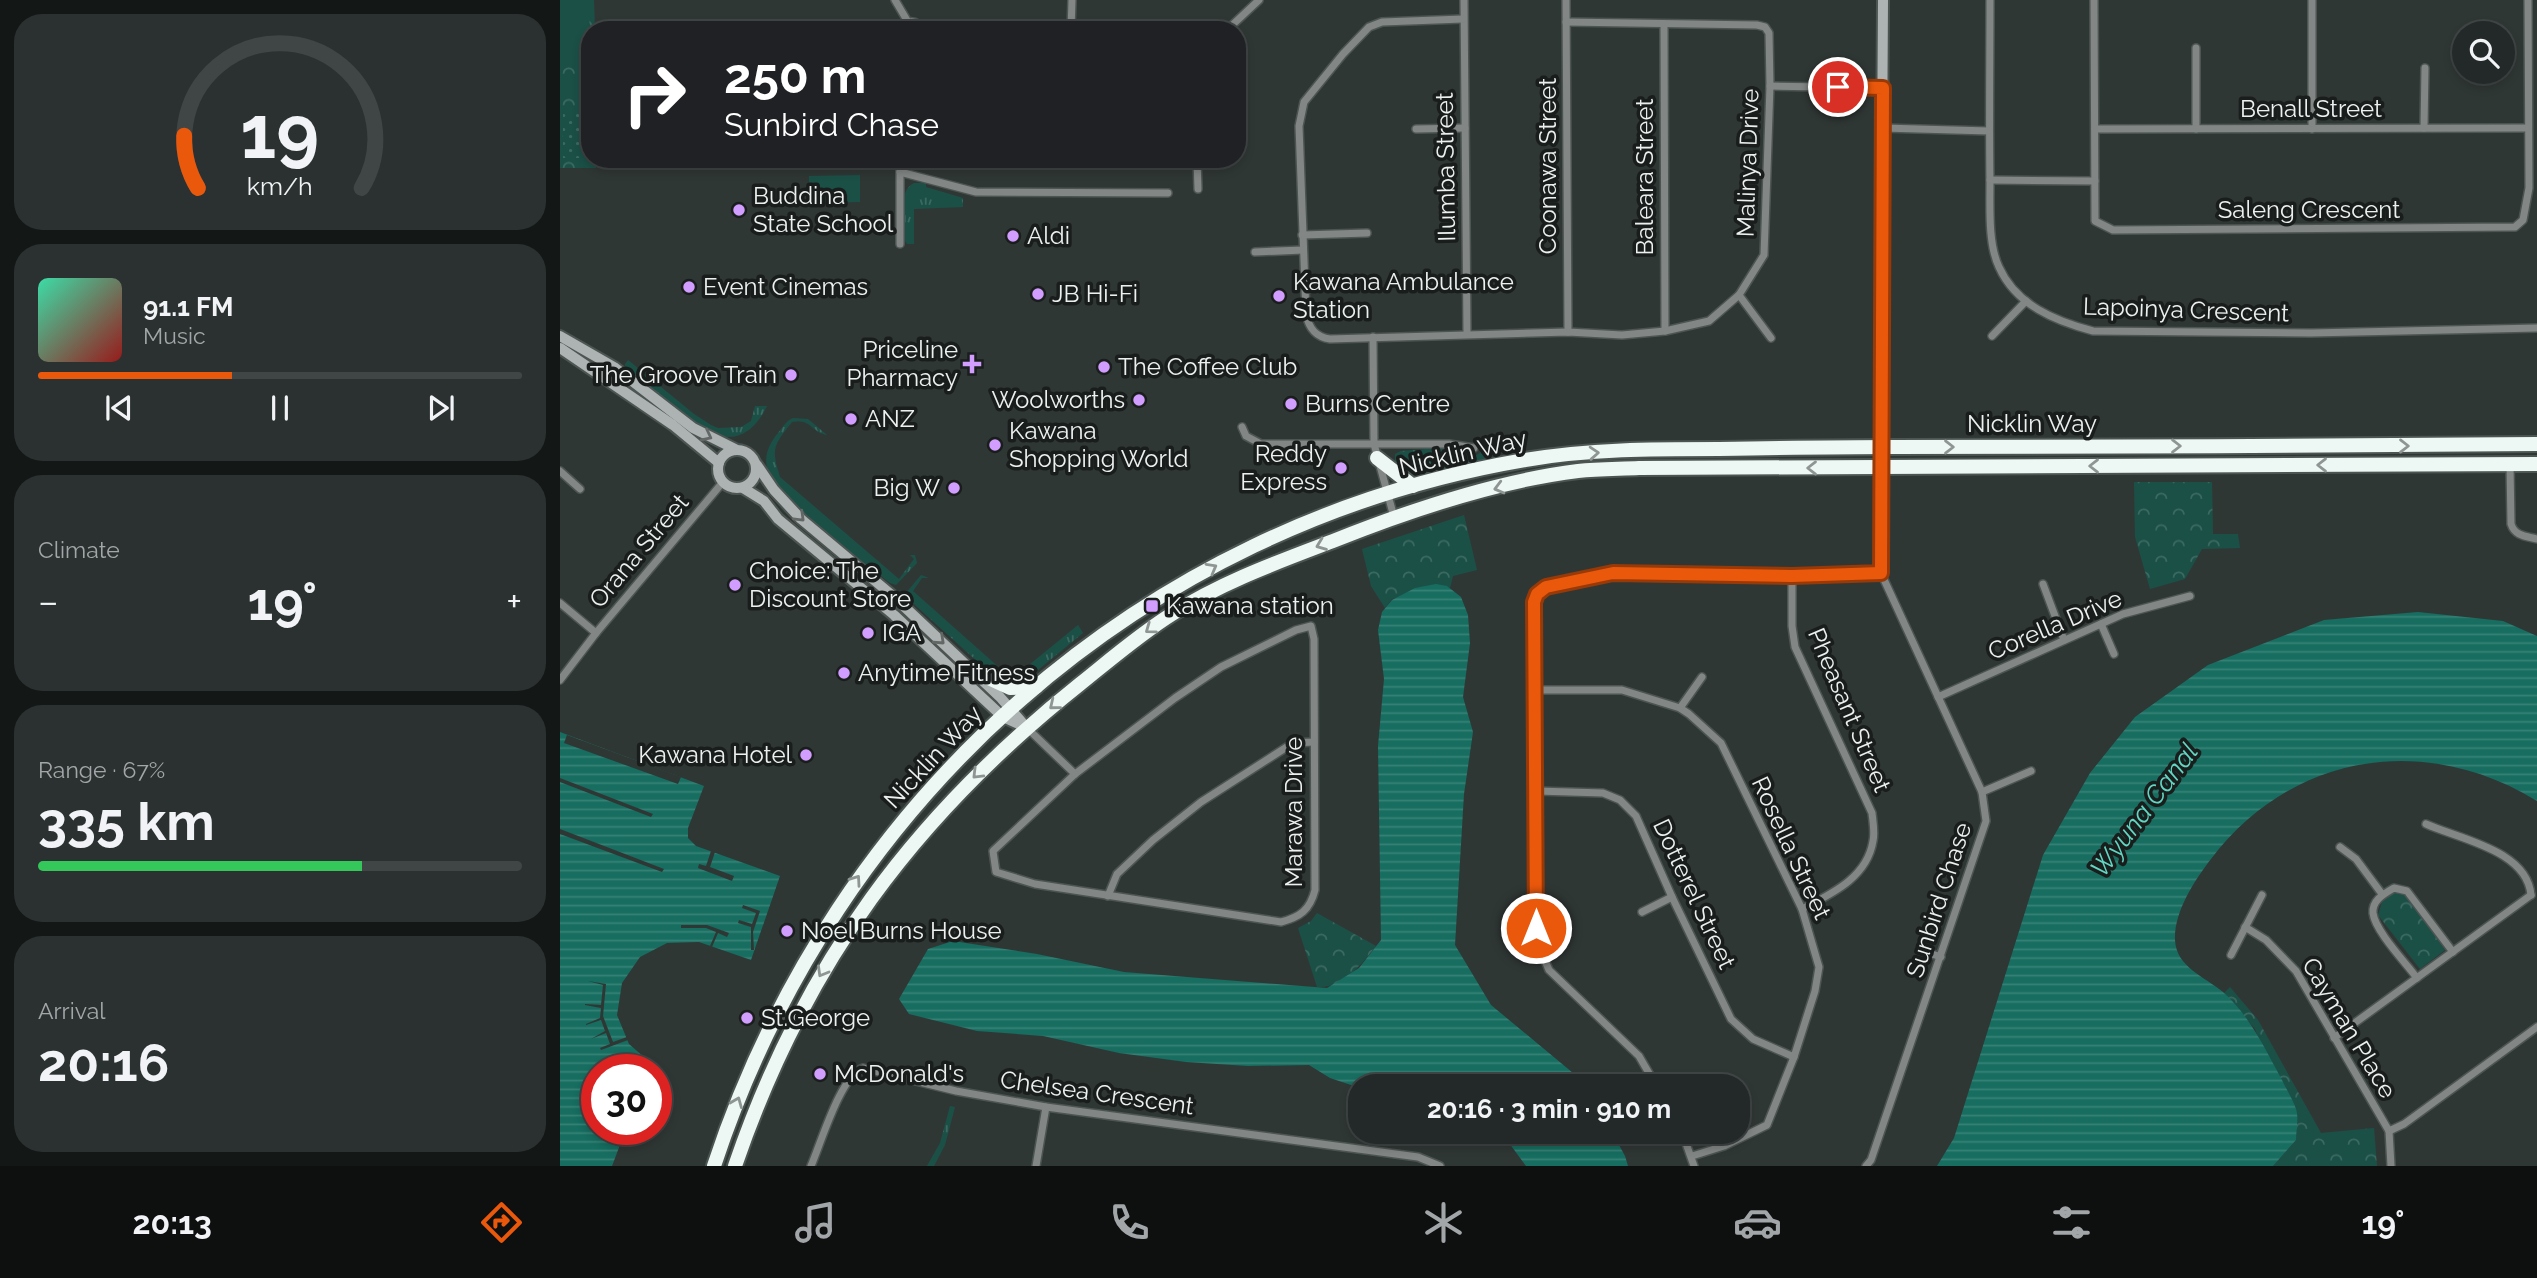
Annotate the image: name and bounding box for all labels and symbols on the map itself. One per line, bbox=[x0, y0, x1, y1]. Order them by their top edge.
pin bbox=[1808, 57, 1868, 117]
street label: Coonawa Street bbox=[1533, 78, 1562, 254]
street label: Malinya Drive bbox=[1730, 88, 1765, 238]
street label: Ilumba Street bbox=[1430, 92, 1461, 242]
street label: Benall Street bbox=[2240, 94, 2382, 123]
street label: Baleara Street bbox=[1630, 99, 1659, 255]
place label: Buddina State School bbox=[753, 181, 894, 238]
street label: Saleng Crescent bbox=[2218, 195, 2400, 224]
marker: Buddina State School bbox=[731, 202, 747, 218]
place label: Aldi bbox=[1027, 221, 1070, 250]
marker: Aldi bbox=[1005, 228, 1021, 244]
place label: Kawana Ambulance Station bbox=[1293, 267, 1514, 324]
place label: Event Cinemas bbox=[703, 272, 868, 301]
marker: Event Cinemas bbox=[681, 279, 697, 295]
place label: JB Hi-Fi bbox=[1052, 279, 1138, 308]
marker: JB Hi-Fi bbox=[1030, 286, 1046, 302]
marker: Kawana Ambulance Station bbox=[1271, 288, 1287, 304]
street label: Lapoinya Crescent bbox=[2082, 291, 2290, 328]
place label: Priceline Pharmacy bbox=[846, 335, 958, 392]
place label: The Coffee Club bbox=[1118, 352, 1297, 381]
marker: Priceline Pharmacy bbox=[964, 356, 980, 372]
marker: The Coffee Club bbox=[1096, 359, 1112, 375]
place label: The Groove Train bbox=[590, 360, 777, 389]
marker: The Groove Train bbox=[783, 367, 799, 383]
place label: Woolworths bbox=[991, 385, 1125, 414]
place label: Burns Centre bbox=[1305, 389, 1450, 418]
marker: Woolworths bbox=[1131, 392, 1147, 408]
marker: Burns Centre bbox=[1283, 396, 1299, 412]
place label: ANZ bbox=[865, 404, 915, 433]
street label: Nicklin Way bbox=[1967, 409, 2097, 438]
marker: ANZ bbox=[843, 411, 859, 427]
place label: Kawana Shopping World bbox=[1009, 416, 1188, 473]
street label: Nicklin Way bbox=[1396, 424, 1530, 481]
one-way arrow bbox=[700, 428, 712, 441]
marker: Kawana Shopping World bbox=[987, 437, 1003, 453]
one-way arrow bbox=[2171, 438, 2182, 454]
one-way arrow bbox=[2399, 438, 2409, 454]
place label: Reddy Express bbox=[1240, 439, 1327, 496]
one-way arrow bbox=[1944, 439, 1954, 455]
one-way arrow bbox=[1588, 446, 1599, 461]
one-way arrow bbox=[2316, 457, 2327, 473]
one-way arrow bbox=[2089, 458, 2099, 474]
marker: Reddy Express bbox=[1333, 460, 1349, 476]
one-way arrow bbox=[1806, 460, 1817, 476]
place label: Big W bbox=[874, 473, 940, 502]
marker: Big W bbox=[946, 480, 962, 496]
one-way arrow bbox=[1493, 480, 1505, 494]
street label: Orana Street bbox=[583, 488, 694, 613]
one-way arrow bbox=[791, 509, 804, 522]
one-way arrow bbox=[1315, 537, 1327, 551]
place label: Choice: The Discount Store bbox=[749, 556, 911, 613]
one-way arrow bbox=[1204, 562, 1217, 576]
marker: Choice: The Discount Store bbox=[727, 577, 743, 593]
street label: Corella Drive bbox=[1984, 583, 2126, 666]
place label: Kawana station bbox=[1166, 591, 1334, 620]
marker: Kawana station bbox=[1144, 598, 1160, 614]
place label: IGA bbox=[882, 618, 921, 647]
one-way arrow bbox=[1145, 621, 1158, 633]
street label: Pheasant Street bbox=[1802, 623, 1897, 796]
marker: IGA bbox=[860, 625, 876, 641]
one-way arrow bbox=[932, 631, 945, 644]
place label: Anytime Fitness bbox=[858, 658, 1035, 687]
marker: Anytime Fitness bbox=[836, 665, 852, 681]
one-way arrow bbox=[1049, 697, 1062, 709]
street label: Nicklin Way bbox=[878, 699, 988, 814]
street label: Marawa Drive bbox=[1279, 737, 1308, 887]
water label: Wyuna Canal bbox=[2084, 737, 2204, 883]
place label: Kawana Hotel bbox=[638, 740, 792, 769]
marker: Kawana Hotel bbox=[798, 747, 814, 763]
one-way arrow bbox=[972, 766, 985, 779]
street label: Rosella Street bbox=[1746, 772, 1837, 924]
street label: Dotterel Street bbox=[1647, 814, 1742, 973]
street label: Sunbird Chase bbox=[1900, 819, 1977, 981]
one-way arrow bbox=[848, 875, 860, 888]
position arrow bbox=[1499, 891, 1573, 965]
place label: Noel Burns House bbox=[801, 916, 1002, 945]
marker: Noel Burns House bbox=[779, 923, 795, 939]
street label: Cayman Place bbox=[2296, 952, 2403, 1103]
one-way arrow bbox=[817, 965, 830, 977]
place label: St.George bbox=[761, 1003, 870, 1032]
marker: St.George bbox=[739, 1010, 755, 1026]
speed limit sign: 30 bbox=[581, 1054, 672, 1145]
place label: McDonald's bbox=[834, 1059, 964, 1088]
street label: Chelsea Crescent bbox=[998, 1065, 1196, 1120]
marker: McDonald's bbox=[812, 1066, 828, 1082]
one-way arrow bbox=[729, 1096, 743, 1108]

